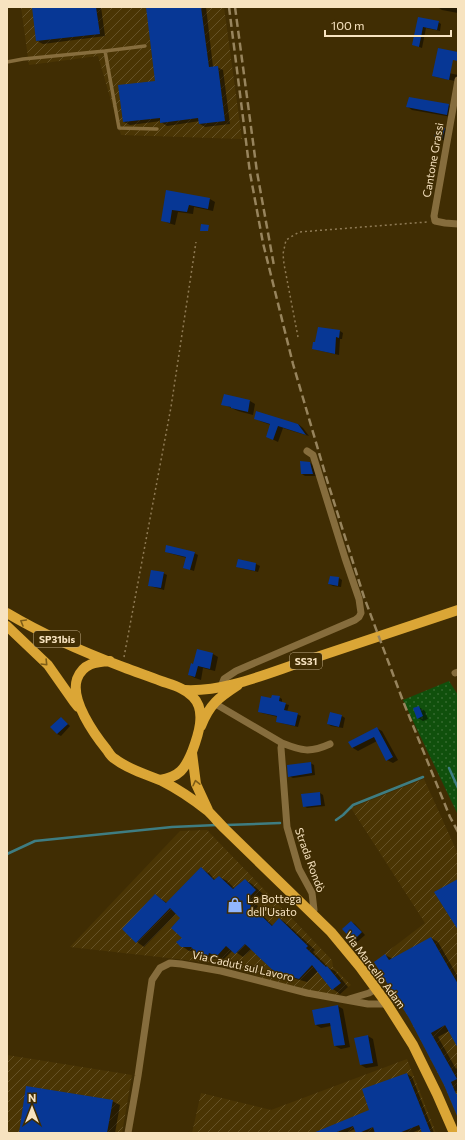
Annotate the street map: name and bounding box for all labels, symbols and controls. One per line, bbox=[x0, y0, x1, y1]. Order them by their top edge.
scale bar bbox=[325, 12, 451, 38]
text: 100 m bbox=[331, 18, 365, 32]
street label: Cantone Grassi bbox=[420, 121, 446, 198]
one-way arrow bbox=[20, 620, 27, 627]
road number: SP31bis bbox=[34, 631, 80, 647]
road number: SS31 bbox=[290, 653, 322, 669]
one-way arrow bbox=[40, 658, 48, 666]
one-way arrow bbox=[193, 779, 201, 786]
street label: Strada Rondò bbox=[293, 826, 328, 894]
place label: La Bottega dell'Usato bbox=[247, 892, 301, 918]
shop icon: La Bottega dell'Usato bbox=[226, 896, 244, 914]
street label: Via Marcello Adam bbox=[342, 929, 409, 1011]
street label: Via Caduti sul Lavoro bbox=[191, 947, 296, 984]
north arrow bbox=[12, 1088, 52, 1128]
text: N bbox=[28, 1091, 36, 1104]

